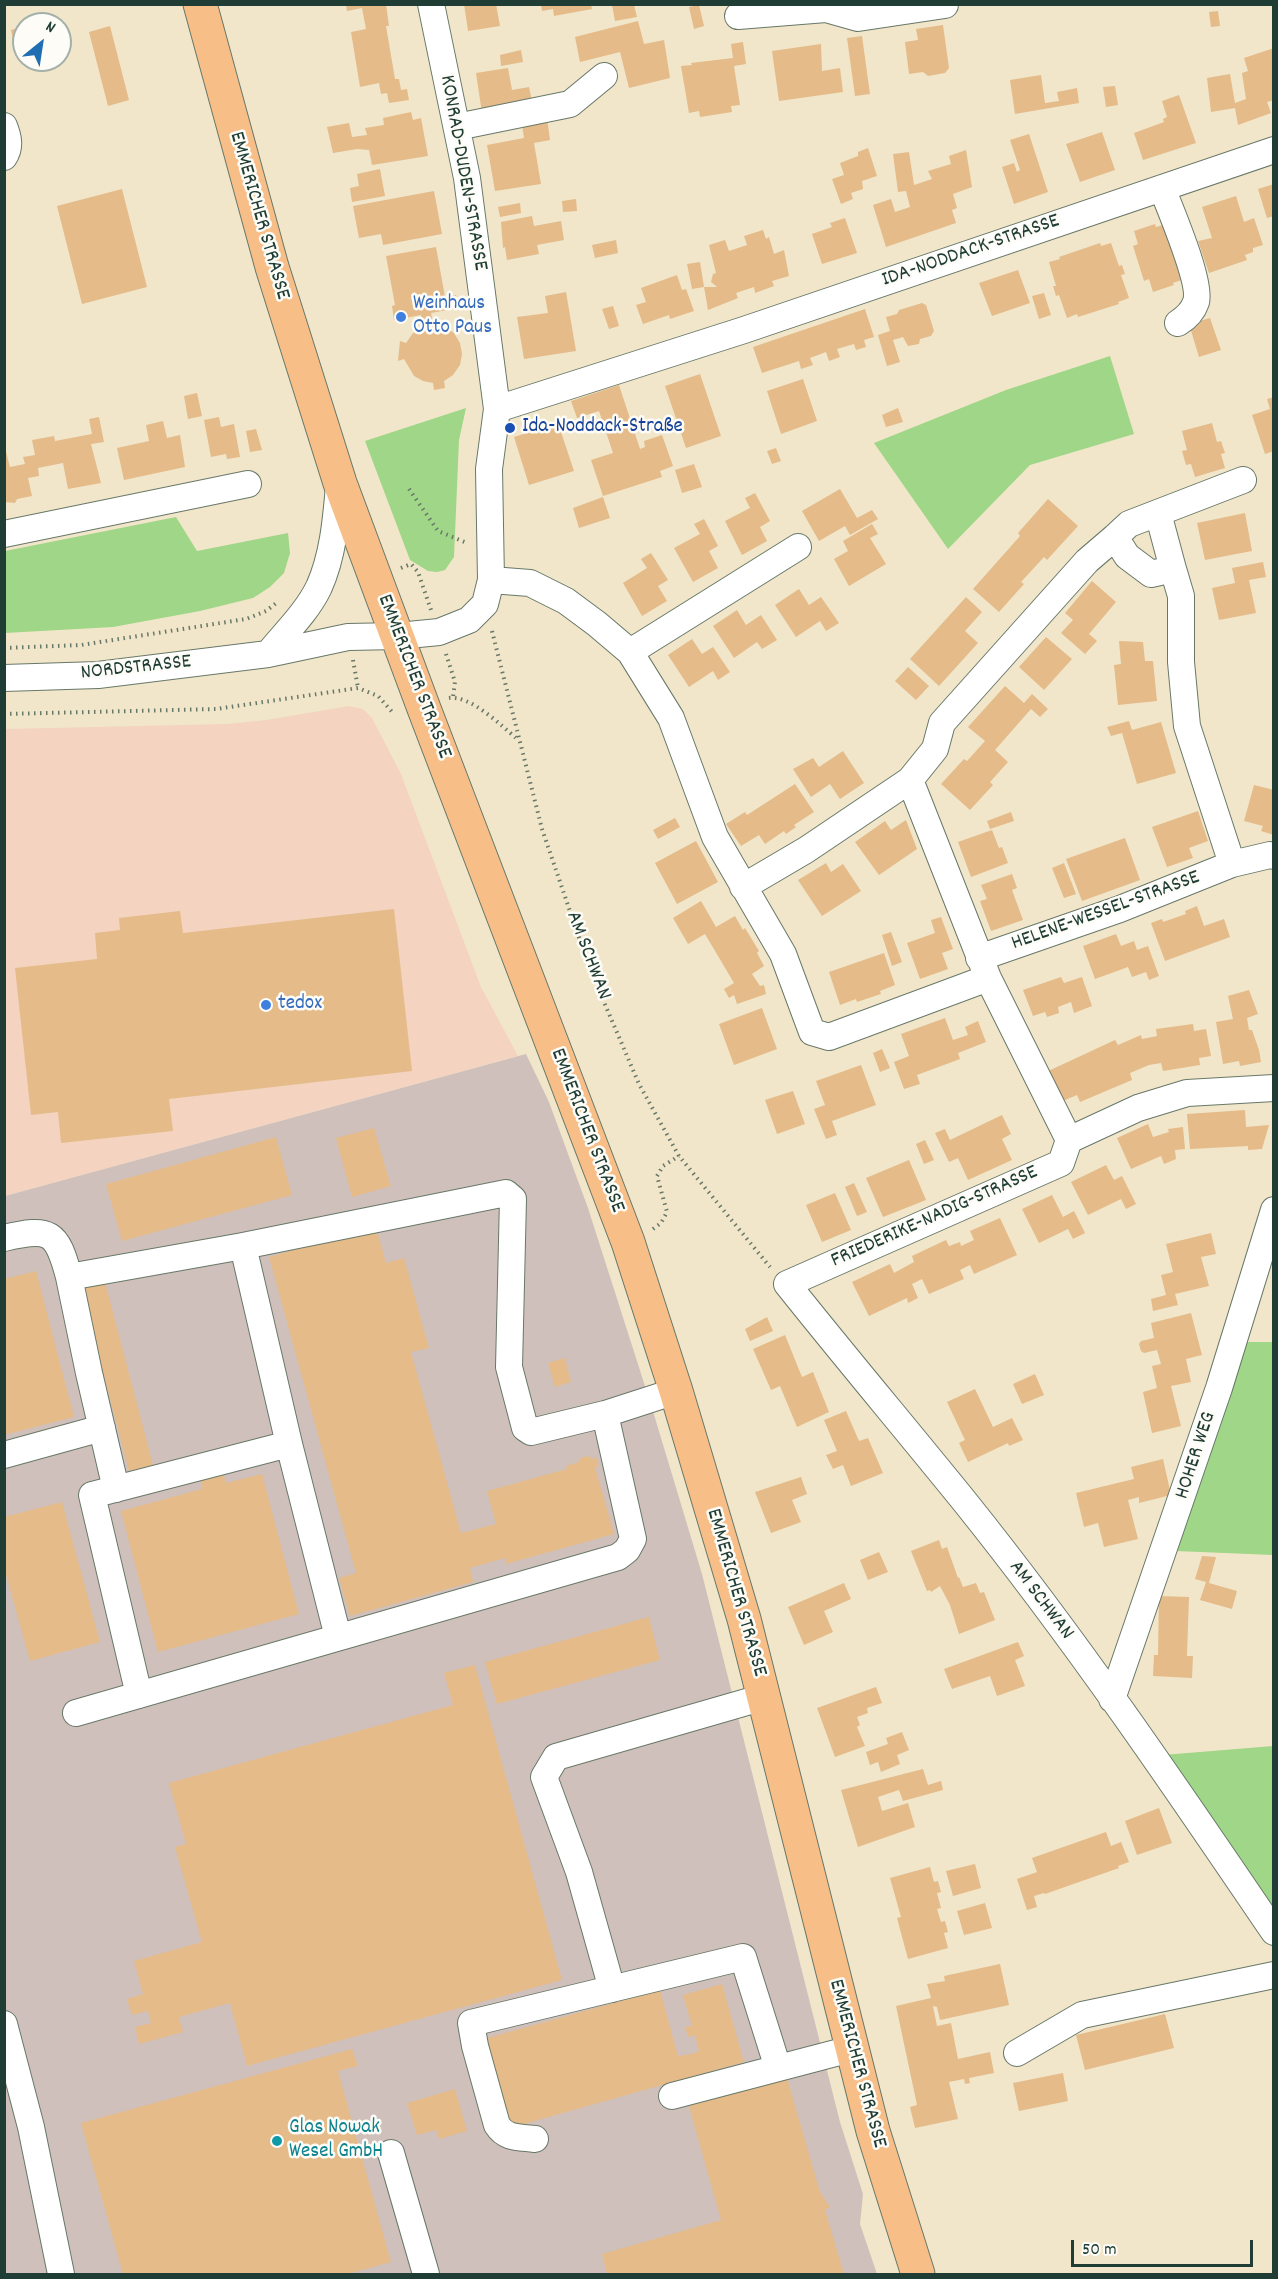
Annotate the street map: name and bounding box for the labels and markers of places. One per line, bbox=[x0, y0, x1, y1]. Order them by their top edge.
place label: Weinhaus Otto Paus bbox=[413, 292, 492, 342]
marker: Weinhaus Otto Paus bbox=[394, 310, 408, 324]
place label: Ida-Noddack-Straße bbox=[522, 415, 683, 441]
marker: Ida-Noddack-Straße bbox=[503, 421, 517, 435]
place label: tedox bbox=[278, 992, 322, 1018]
marker: tedox bbox=[259, 998, 273, 1012]
place label: Glas Nowak Wesel GmbH bbox=[289, 2116, 383, 2166]
marker: Glas Nowak Wesel GmbH bbox=[270, 2134, 284, 2148]

